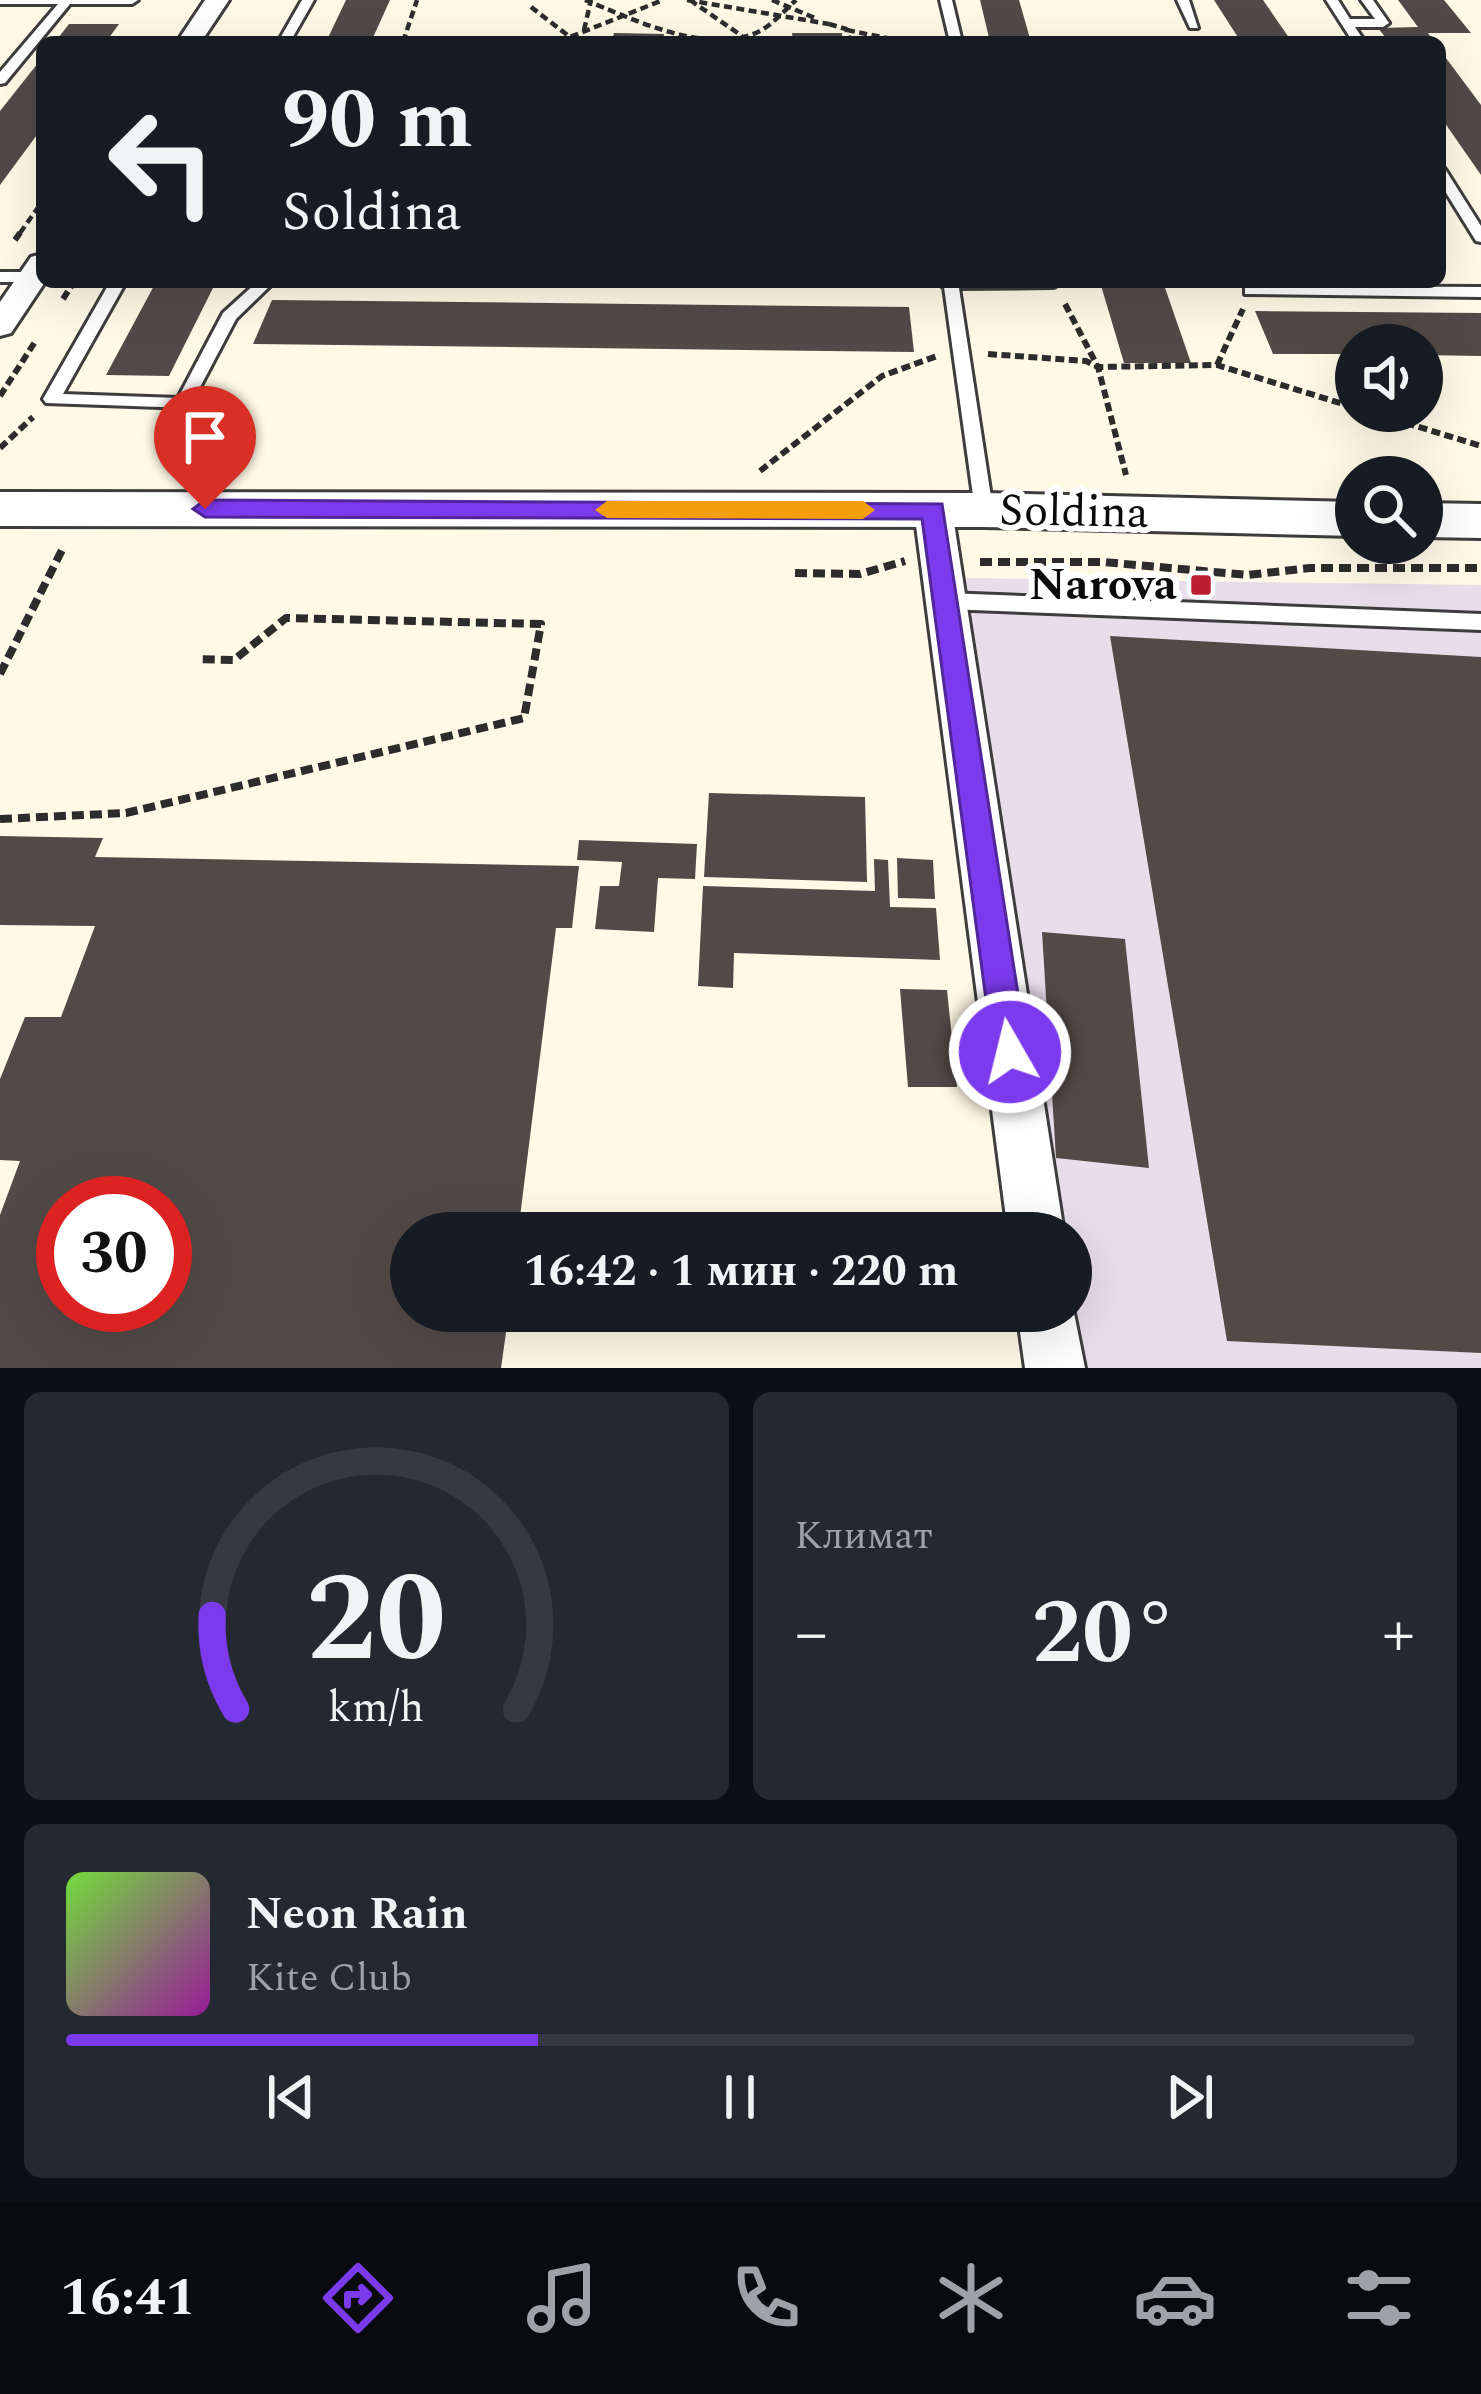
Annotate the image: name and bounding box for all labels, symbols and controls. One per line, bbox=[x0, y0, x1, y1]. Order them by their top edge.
text: 90 m bbox=[282, 57, 473, 185]
icon: left bbox=[84, 84, 240, 240]
text: Soldina bbox=[282, 172, 461, 254]
map controls bbox=[1335, 324, 1443, 564]
button: sound bbox=[1335, 324, 1443, 432]
pin bbox=[154, 386, 256, 509]
icon: arrive bbox=[172, 404, 238, 470]
button: search bbox=[1335, 456, 1443, 564]
street label: Soldina bbox=[999, 476, 1149, 548]
place label: Narova bbox=[1029, 551, 1177, 620]
marker: Narova bbox=[1188, 572, 1214, 598]
position arrow bbox=[947, 989, 1073, 1115]
speed limit sign: 30 bbox=[36, 1176, 192, 1332]
text: 16:42 · 1 мин · 220 m bbox=[524, 1237, 958, 1306]
text: Климат bbox=[795, 1507, 933, 1566]
text: 20 bbox=[306, 1526, 446, 1716]
text: 20° bbox=[1032, 1566, 1178, 1703]
text: − bbox=[795, 1584, 828, 1685]
text: + bbox=[1382, 1584, 1415, 1685]
text: km/h bbox=[328, 1676, 425, 1741]
text: Neon Rain bbox=[246, 1880, 468, 1949]
text: Kite Club bbox=[246, 1949, 412, 2008]
icon: previous bbox=[258, 2064, 324, 2130]
icon: pause bbox=[707, 2064, 773, 2130]
icon: next bbox=[1157, 2064, 1223, 2130]
icon: directions bbox=[316, 2256, 400, 2340]
icon: music bbox=[520, 2256, 604, 2340]
icon: phone bbox=[724, 2256, 808, 2340]
icon: climate bbox=[929, 2256, 1013, 2340]
icon: car bbox=[1133, 2256, 1217, 2340]
icon: filters bbox=[1337, 2256, 1421, 2340]
text: 16:41 bbox=[60, 2257, 196, 2339]

